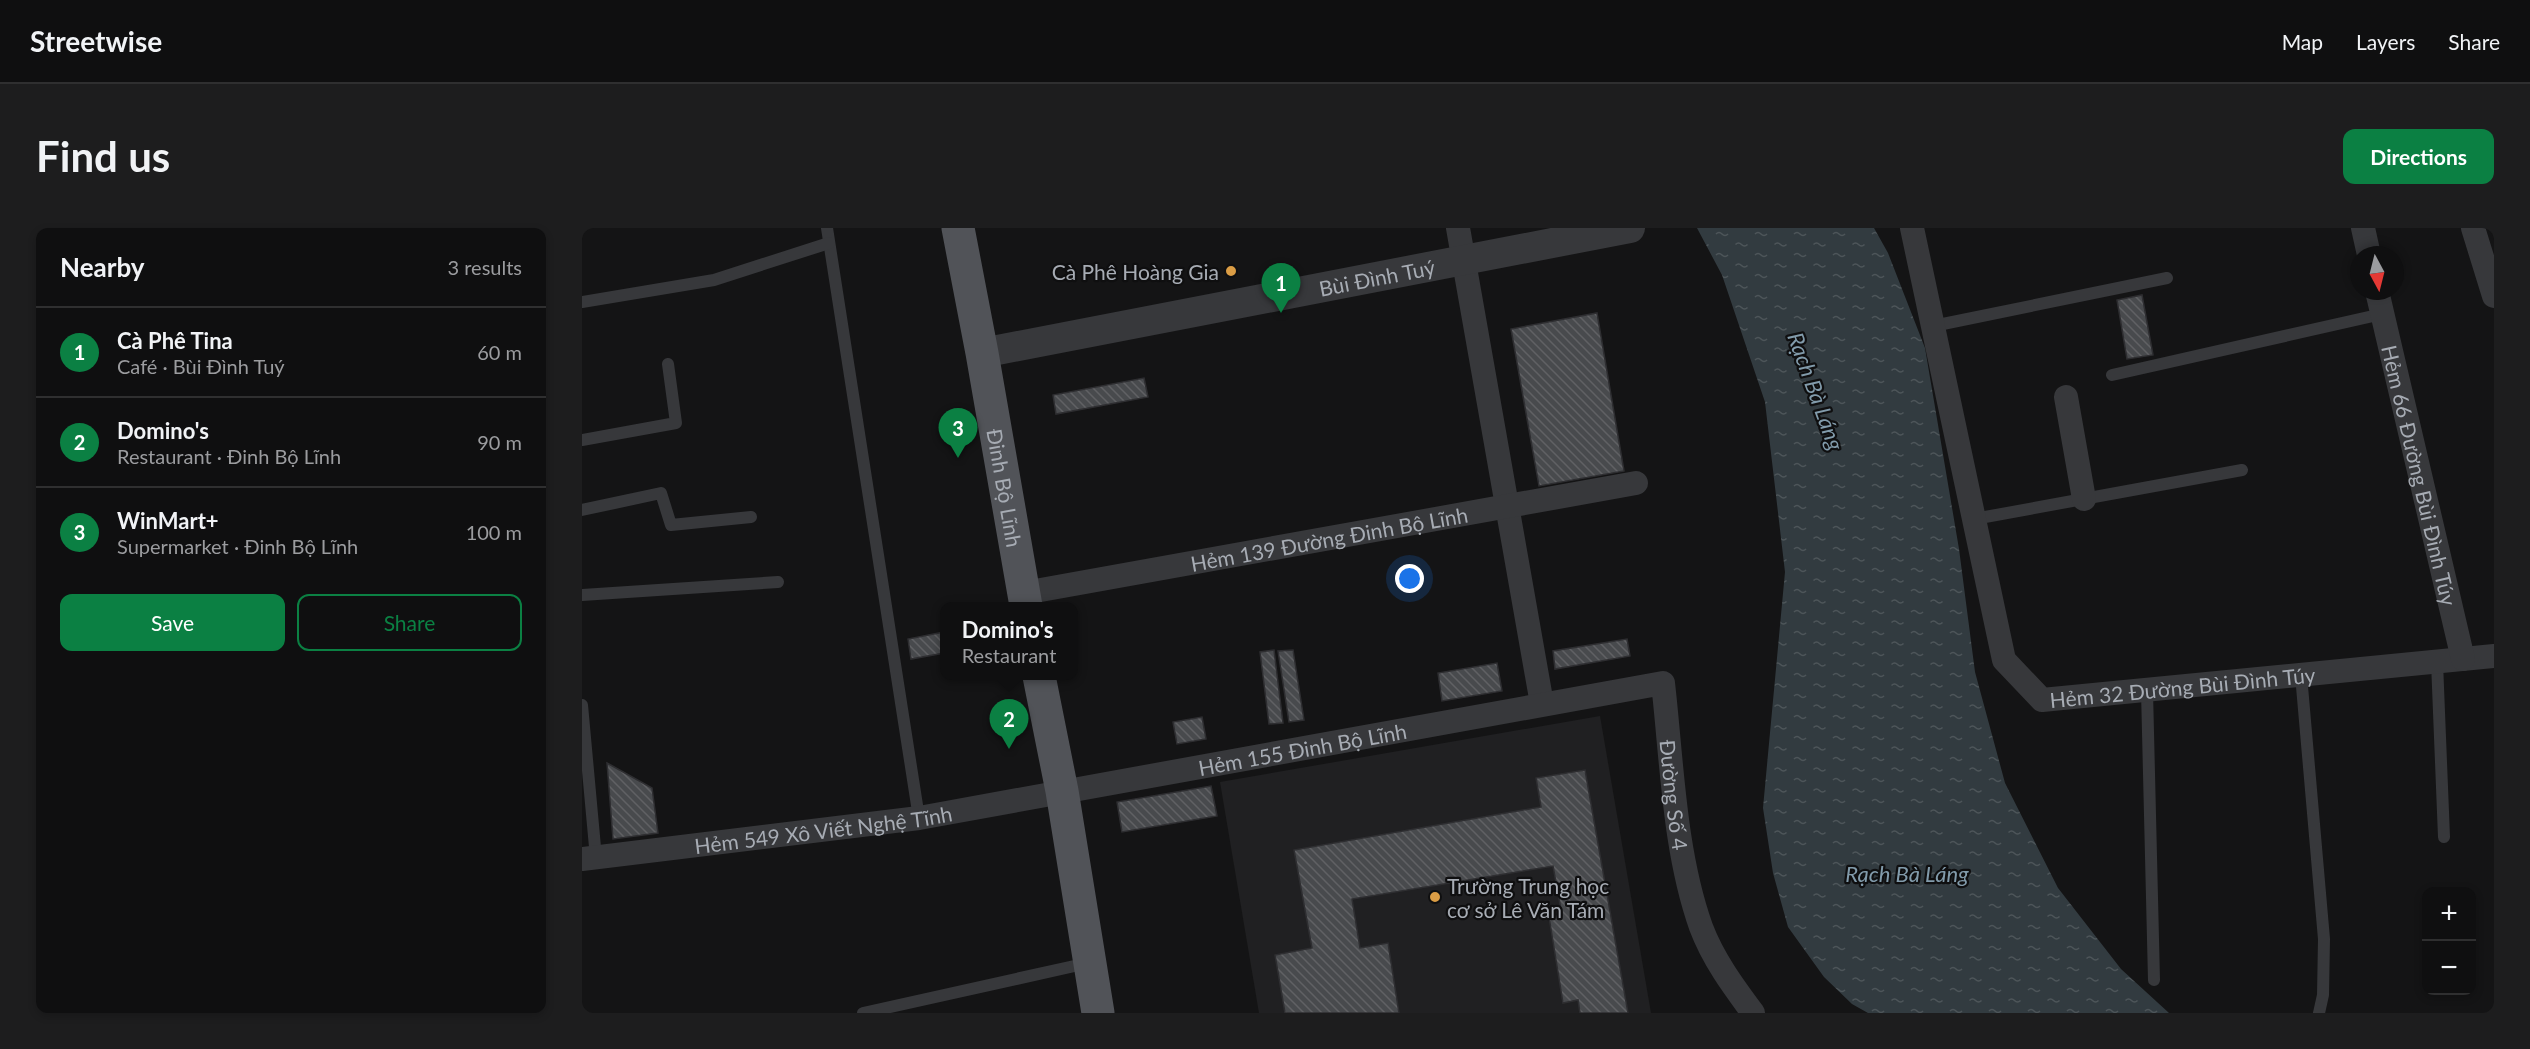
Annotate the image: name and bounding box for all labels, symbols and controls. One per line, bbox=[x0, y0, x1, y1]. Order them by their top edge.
text: Streetwise bbox=[30, 24, 162, 58]
text: Map bbox=[2282, 29, 2323, 54]
text: Layers bbox=[2356, 29, 2415, 54]
text: Share bbox=[2448, 29, 2500, 54]
button: Directions bbox=[2343, 129, 2494, 184]
text: Find us bbox=[36, 131, 170, 181]
north arrow bbox=[2350, 246, 2404, 300]
text: Nearby bbox=[60, 251, 145, 283]
street label: Bùi Đình Tuý bbox=[1317, 253, 1437, 300]
text: 3 results bbox=[447, 255, 522, 279]
place label: Cà Phê Hoàng Gia bbox=[1052, 259, 1219, 284]
marker: Cà Phê Hoàng Gia bbox=[1224, 264, 1238, 278]
pin: 1 bbox=[1262, 264, 1300, 313]
text: Cà Phê Tina bbox=[117, 327, 233, 354]
water label: Rạch Bà Láng bbox=[1782, 328, 1850, 454]
text: 1 bbox=[74, 340, 85, 364]
text: 60 m bbox=[477, 340, 522, 364]
street label: Hẻm 66 Đường Bùi Đình Túy bbox=[2377, 342, 2463, 608]
text: Café · Bùi Đình Tuý bbox=[117, 354, 285, 378]
pin: 3 bbox=[938, 408, 977, 458]
text: Domino's bbox=[117, 417, 209, 444]
street label: Đinh Bộ Lĩnh bbox=[983, 427, 1028, 549]
text: 2 bbox=[74, 430, 85, 454]
text: 90 m bbox=[477, 430, 522, 454]
text: Restaurant · Đinh Bộ Lĩnh bbox=[117, 444, 341, 468]
street label: Hẻm 139 Đường Đinh Bộ Lĩnh bbox=[1188, 501, 1470, 575]
text: WinMart+ bbox=[117, 507, 219, 534]
text: 3 bbox=[74, 520, 85, 544]
text: 100 m bbox=[466, 520, 522, 544]
text: Supermarket · Đinh Bộ Lĩnh bbox=[117, 534, 358, 558]
your location bbox=[1395, 564, 1424, 593]
button: Save bbox=[60, 594, 285, 651]
button: Share bbox=[297, 594, 522, 651]
popup bbox=[940, 602, 1078, 680]
text: Domino's bbox=[962, 616, 1054, 643]
text: Restaurant bbox=[962, 643, 1056, 667]
street label: Hẻm 32 Đường Bùi Đình Túy bbox=[2048, 661, 2317, 712]
pin: 2 bbox=[990, 700, 1028, 749]
street label: Hẻm 155 Đinh Bộ Lĩnh bbox=[1196, 717, 1408, 780]
street label: Đường Số 4 bbox=[1656, 738, 1694, 852]
street label: Hẻm 549 Xô Viết Nghệ Tĩnh bbox=[693, 800, 954, 858]
water label: Rạch Bà Láng bbox=[1845, 860, 1969, 887]
place label: Trường Trung học cơ sở Lê Văn Tám bbox=[1447, 873, 1609, 922]
map controls bbox=[2422, 887, 2476, 995]
button: + bbox=[2422, 887, 2476, 941]
marker: Trường Trung học cơ sở Lê Văn Tám bbox=[1428, 890, 1442, 904]
button: − bbox=[2422, 941, 2476, 995]

